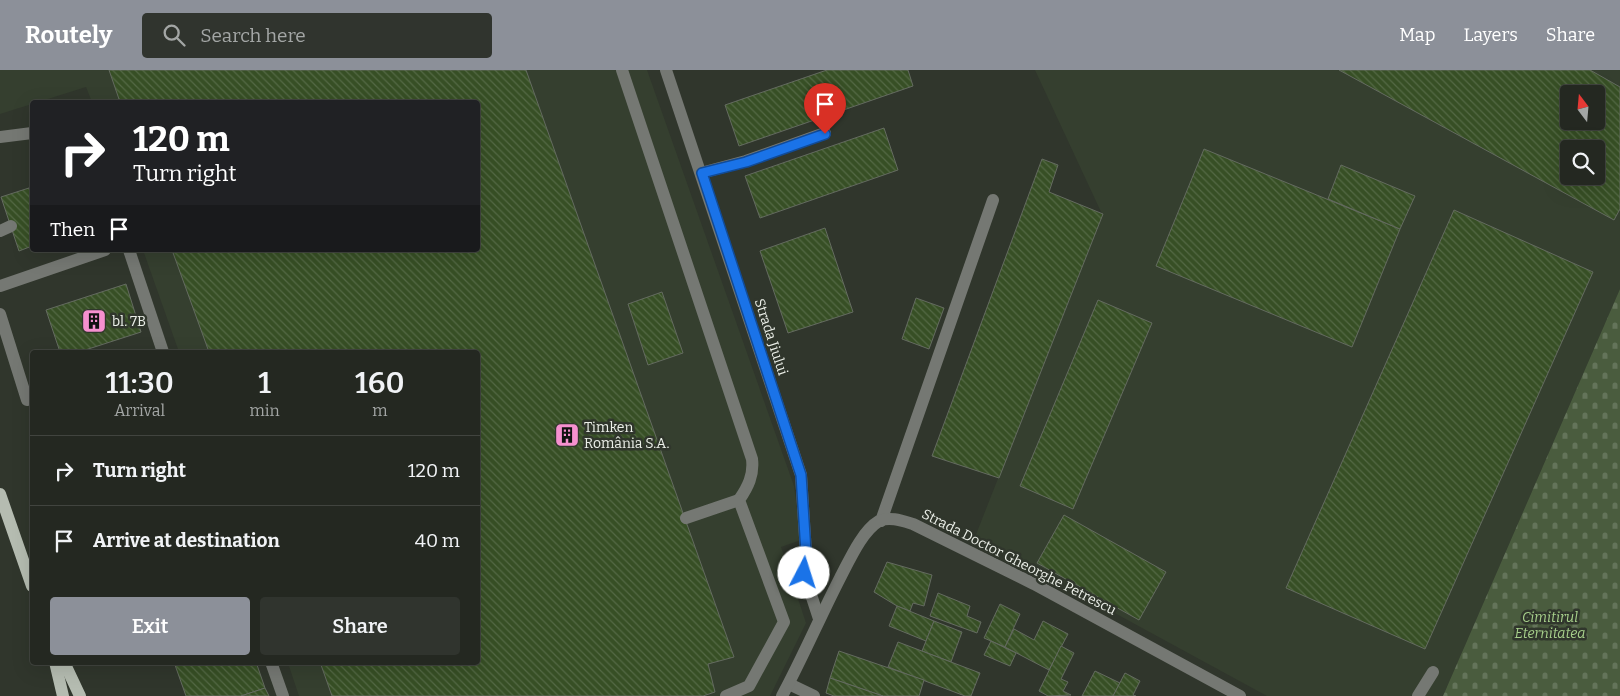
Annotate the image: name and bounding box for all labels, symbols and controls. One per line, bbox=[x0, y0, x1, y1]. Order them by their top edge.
search box bbox=[142, 13, 492, 58]
text: Routely bbox=[25, 21, 112, 49]
icon: search bbox=[160, 21, 188, 49]
text: Search here bbox=[200, 24, 306, 47]
text: Map bbox=[1399, 24, 1435, 46]
text: Layers bbox=[1463, 24, 1518, 46]
text: Share bbox=[1546, 24, 1595, 46]
pin bbox=[804, 83, 846, 134]
north arrow bbox=[1560, 85, 1605, 130]
map controls bbox=[1560, 85, 1605, 185]
icon: arrive bbox=[811, 90, 839, 118]
text: 120 m bbox=[133, 118, 230, 160]
icon: right bbox=[50, 120, 115, 185]
button: search bbox=[1560, 140, 1605, 185]
text: Turn right bbox=[133, 160, 236, 187]
icon: arrive bbox=[105, 215, 133, 243]
text: Then bbox=[50, 218, 95, 241]
street label: Strada Jiului bbox=[751, 297, 791, 377]
building icon: bl. 7B bbox=[81, 308, 107, 334]
place label: bl. 7B bbox=[112, 313, 146, 330]
text: 11:30 bbox=[105, 365, 174, 401]
text: 1 bbox=[258, 365, 271, 401]
text: 160 bbox=[355, 365, 405, 401]
text: Arrival bbox=[114, 401, 165, 420]
text: min bbox=[249, 401, 280, 420]
text: m bbox=[372, 401, 387, 420]
place label: Timken România S.A. bbox=[584, 419, 669, 452]
building icon: Timken România S.A. bbox=[554, 422, 580, 448]
icon: right bbox=[50, 457, 78, 485]
text: Turn right bbox=[93, 459, 186, 482]
text: 120 m bbox=[408, 459, 460, 482]
street label: Strada Doctor Gheorghe Petrescu bbox=[919, 505, 1119, 619]
icon: arrive bbox=[50, 527, 78, 555]
text: Arrive at destination bbox=[93, 529, 280, 552]
text: 40 m bbox=[415, 529, 460, 552]
position arrow bbox=[777, 546, 829, 598]
button: Exit bbox=[50, 597, 250, 655]
button: Share bbox=[260, 597, 460, 655]
park label: Cimitirul Eternitatea bbox=[1514, 609, 1586, 642]

